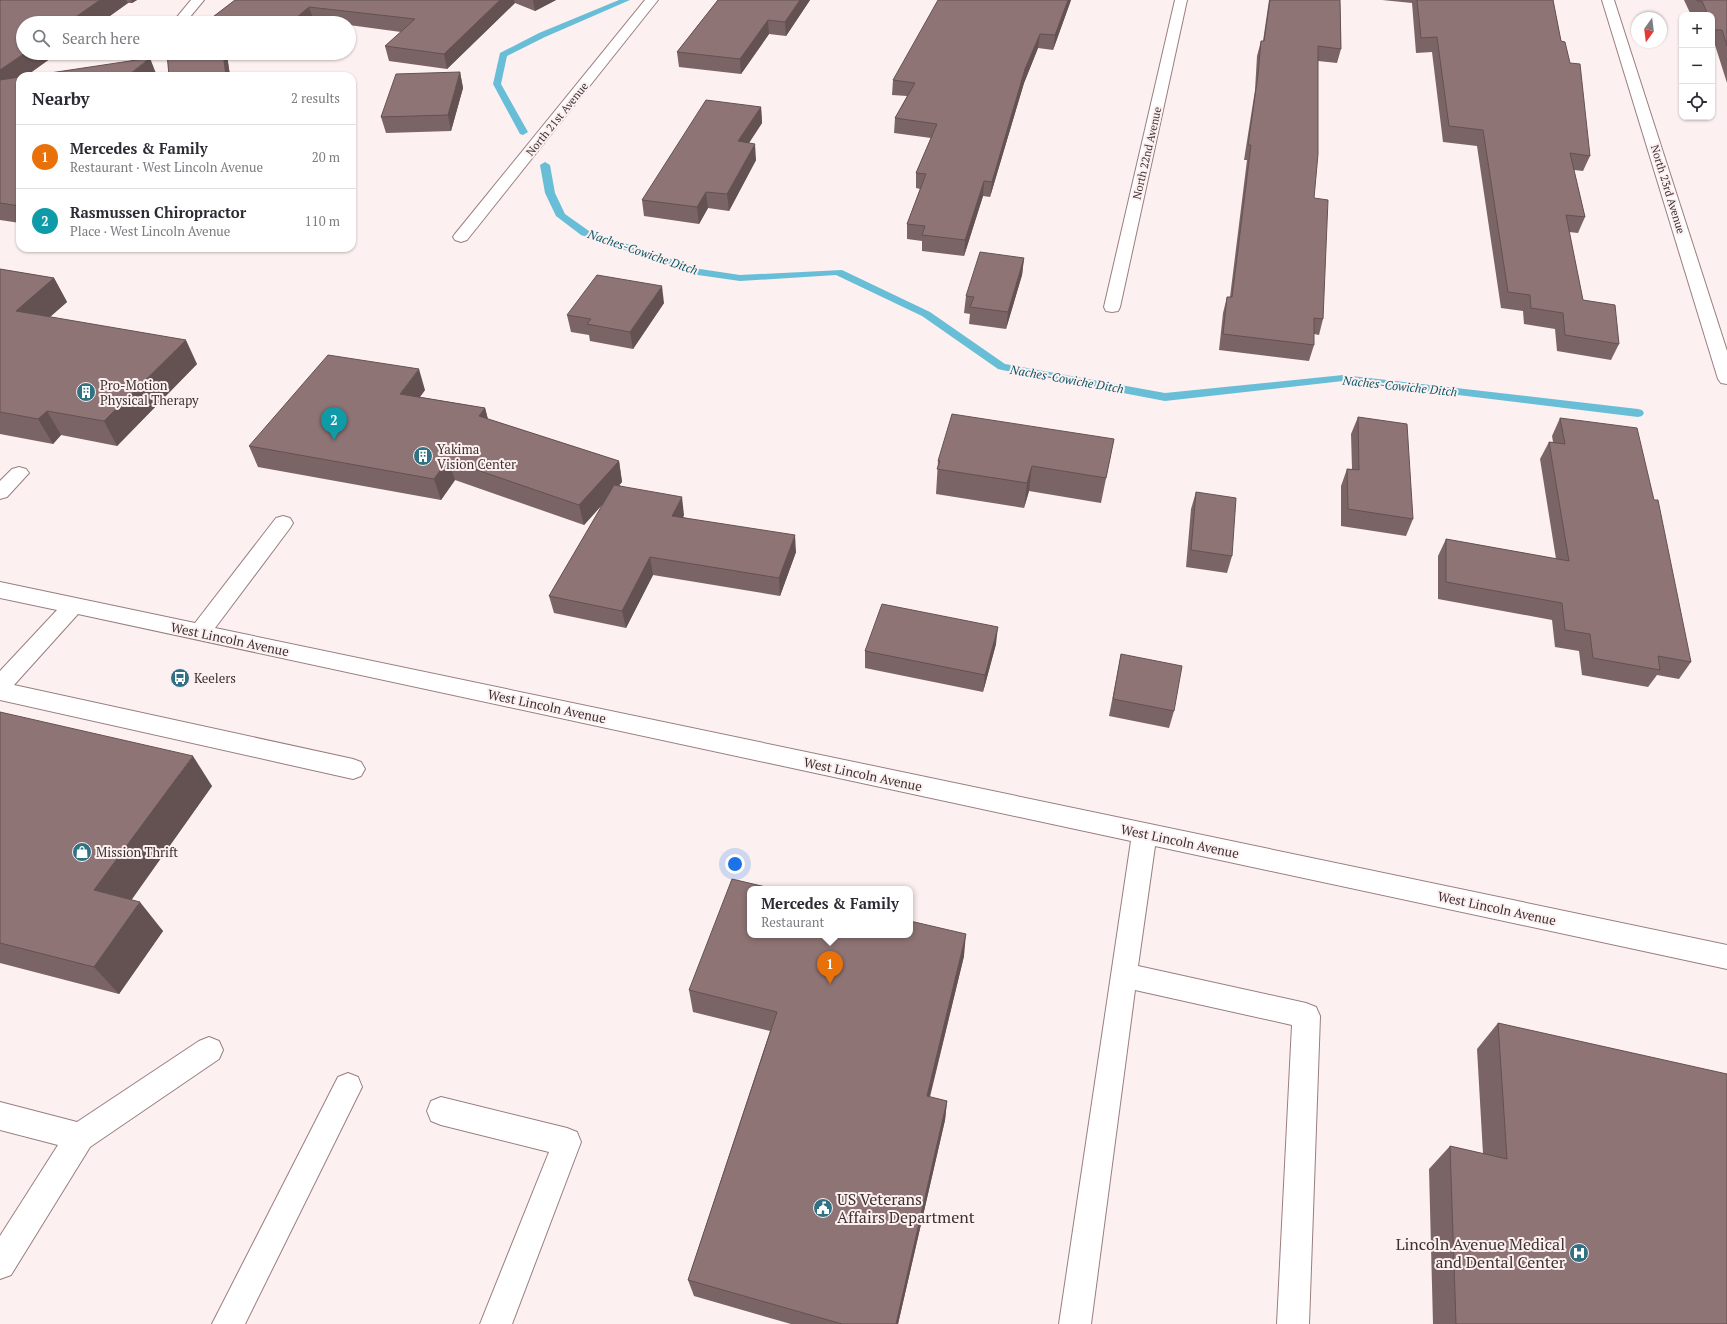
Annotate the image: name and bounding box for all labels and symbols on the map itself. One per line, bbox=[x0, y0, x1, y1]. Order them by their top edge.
north arrow bbox=[1631, 12, 1667, 48]
street label: North 21st Avenue bbox=[523, 79, 591, 159]
street label: North 22nd Avenue bbox=[1130, 105, 1165, 201]
street label: North 23rd Avenue bbox=[1648, 143, 1688, 236]
water label: Naches-Cowiche Ditch bbox=[585, 226, 700, 278]
water label: Naches-Cowiche Ditch bbox=[1008, 361, 1125, 396]
water label: Naches-Cowiche Ditch bbox=[1341, 372, 1458, 399]
place label: Pro-Motion Physical Therapy bbox=[100, 376, 199, 409]
building icon: Pro-Motion Physical Therapy bbox=[75, 381, 97, 403]
pin: 2 bbox=[321, 407, 347, 440]
place label: Yakima Vision Center bbox=[437, 440, 516, 473]
building icon: Yakima Vision Center bbox=[412, 445, 434, 467]
street label: West Lincoln Avenue bbox=[169, 618, 291, 660]
bus stop icon: Keelers bbox=[169, 667, 191, 689]
place label: Keelers bbox=[194, 669, 236, 687]
street label: West Lincoln Avenue bbox=[486, 685, 608, 727]
street label: West Lincoln Avenue bbox=[802, 753, 924, 795]
street label: West Lincoln Avenue bbox=[1119, 820, 1241, 862]
shop icon: Mission Thrift bbox=[71, 841, 93, 863]
place label: Mission Thrift bbox=[96, 843, 178, 861]
your location bbox=[725, 854, 745, 874]
street label: West Lincoln Avenue bbox=[1436, 887, 1558, 929]
pin: 1 bbox=[817, 951, 843, 984]
place label: US Veterans Affairs Department bbox=[837, 1188, 975, 1228]
public building icon: US Veterans Affairs Department bbox=[812, 1197, 834, 1219]
place label: Lincoln Avenue Medical and Dental Center bbox=[1396, 1233, 1566, 1273]
hospital icon: Lincoln Avenue Medical and Dental Center bbox=[1568, 1242, 1590, 1264]

